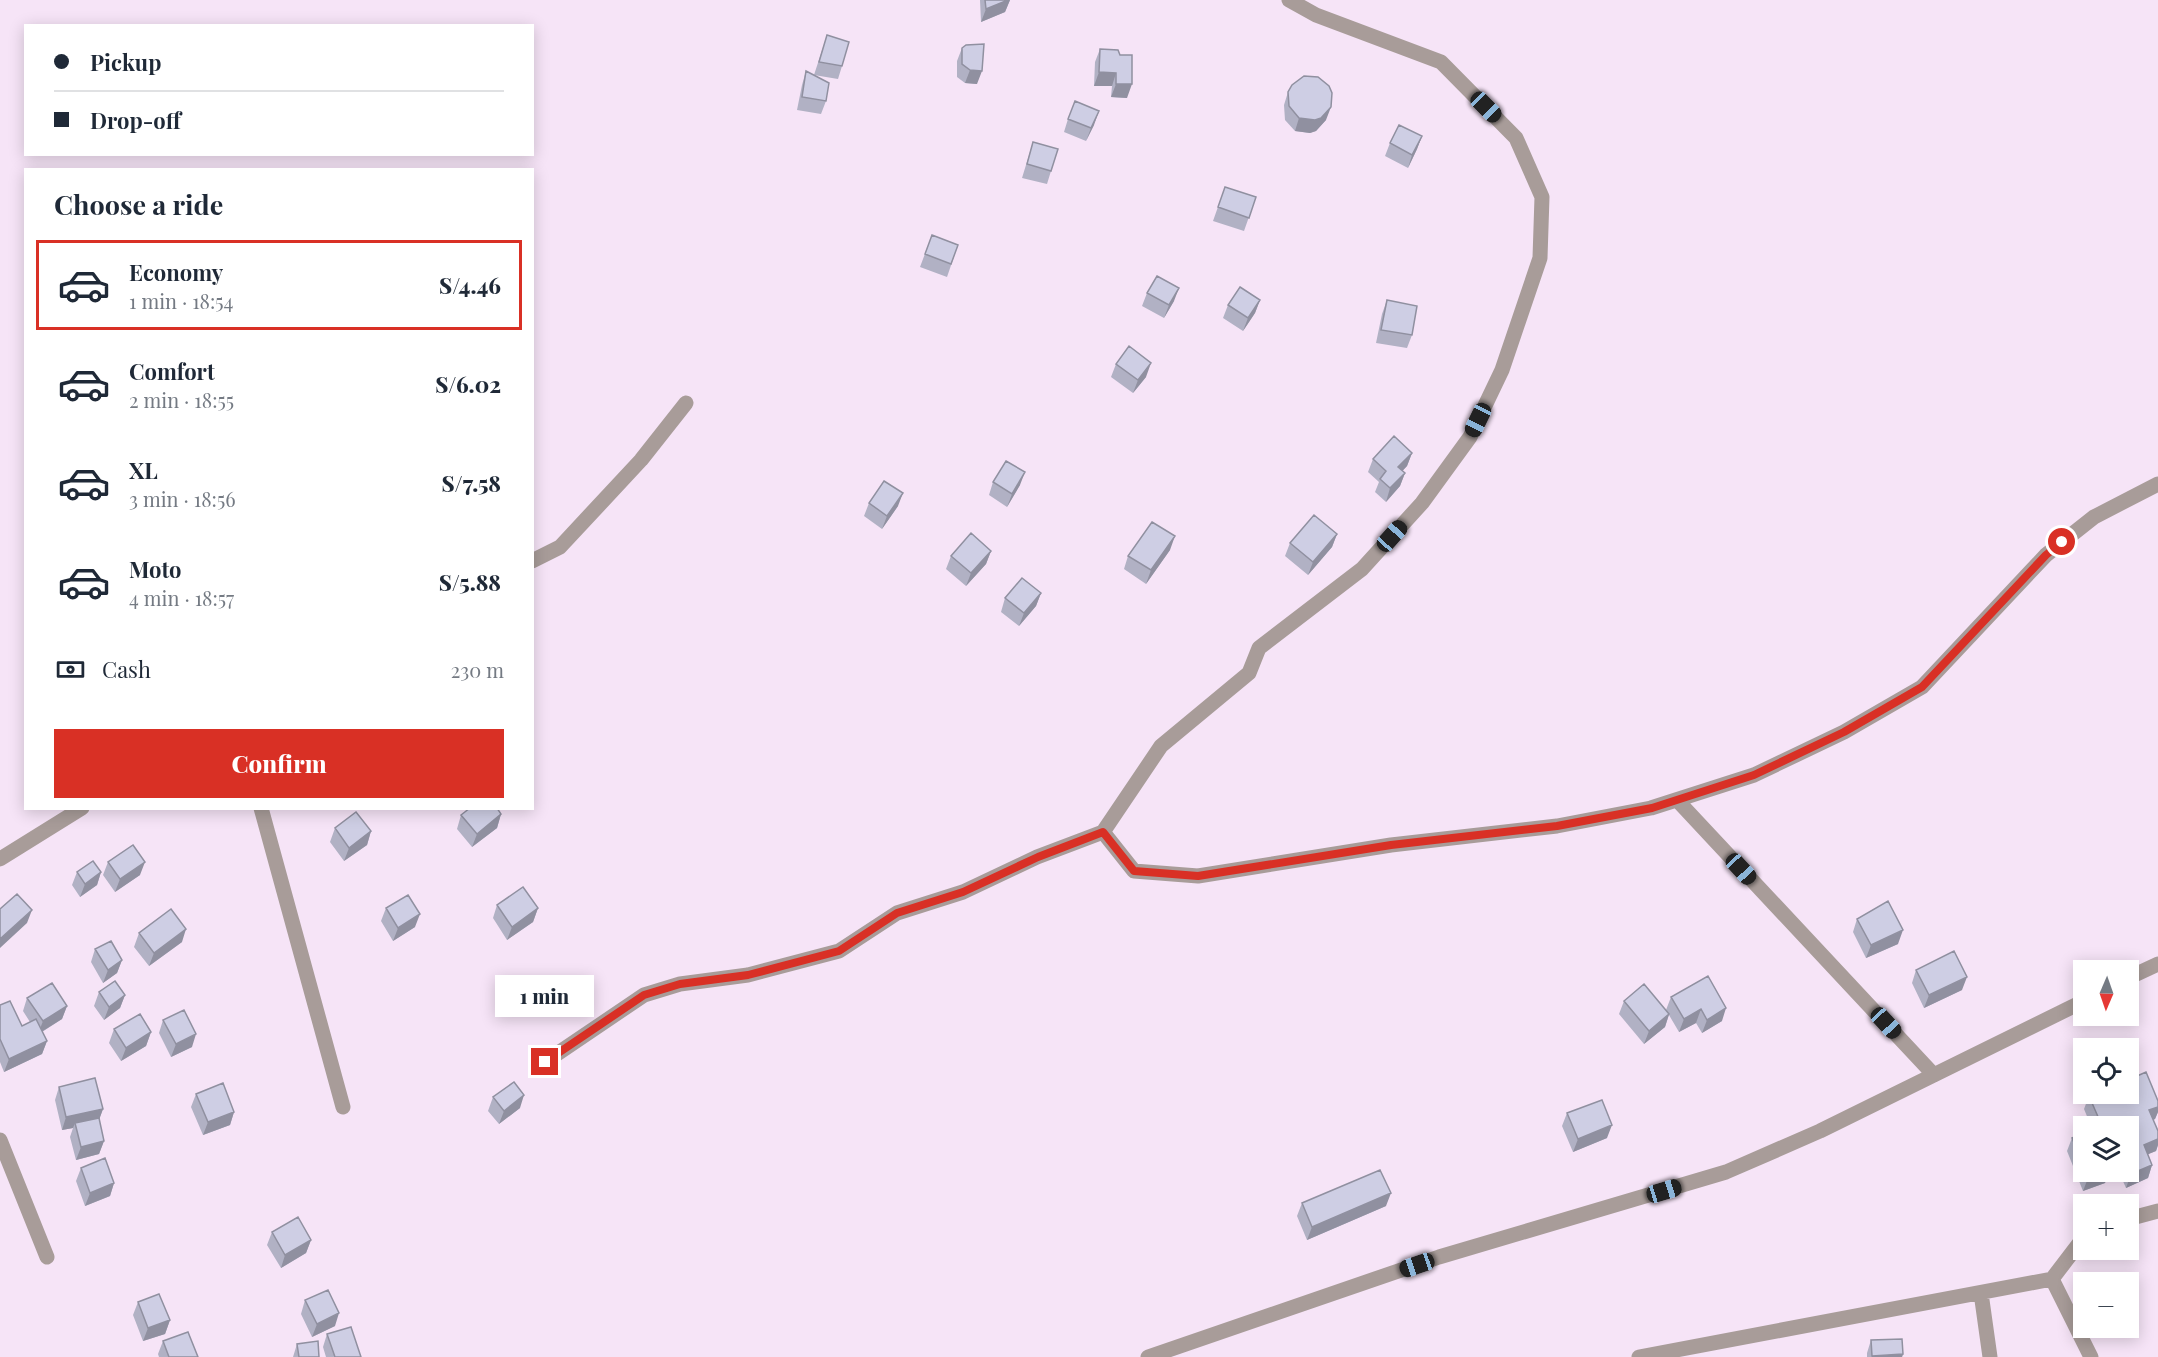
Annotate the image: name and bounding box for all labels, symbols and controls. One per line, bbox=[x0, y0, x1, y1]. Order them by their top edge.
text: Pickup bbox=[90, 47, 161, 77]
car bbox=[1467, 88, 1505, 126]
text: Drop-off bbox=[90, 105, 181, 135]
text: Choose a ride bbox=[54, 186, 223, 222]
text: Economy bbox=[129, 257, 223, 287]
icon: car bbox=[57, 258, 111, 312]
text: S/4.46 bbox=[439, 270, 501, 300]
text: 1 min · 18:54 bbox=[129, 287, 233, 314]
text: Comfort bbox=[129, 356, 215, 386]
icon: car bbox=[57, 357, 111, 411]
text: S/6.02 bbox=[435, 369, 501, 399]
text: 2 min · 18:55 bbox=[129, 386, 234, 413]
car bbox=[1462, 400, 1494, 440]
text: XL bbox=[129, 455, 158, 485]
icon: car bbox=[57, 456, 111, 510]
text: S/7.58 bbox=[441, 468, 501, 498]
text: 3 min · 18:56 bbox=[129, 485, 236, 512]
car bbox=[1373, 517, 1411, 555]
route start bbox=[2048, 528, 2075, 555]
text: Moto bbox=[129, 554, 182, 584]
icon: car bbox=[57, 555, 111, 609]
text: S/5.88 bbox=[439, 567, 501, 597]
text: 4 min · 18:57 bbox=[129, 584, 234, 611]
icon: cash bbox=[54, 653, 87, 686]
text: Cash bbox=[102, 654, 151, 684]
text: 230 m bbox=[451, 656, 504, 683]
button: Confirm bbox=[54, 729, 504, 798]
car bbox=[1722, 850, 1760, 888]
north arrow bbox=[2073, 960, 2139, 1026]
map controls bbox=[2073, 960, 2139, 1338]
callout: 1 min bbox=[496, 975, 594, 1017]
text: 1 min bbox=[520, 982, 569, 1009]
car bbox=[1867, 1004, 1905, 1042]
button: locate bbox=[2073, 1038, 2139, 1104]
route end bbox=[531, 1048, 558, 1075]
button: layers bbox=[2073, 1116, 2139, 1182]
car bbox=[1644, 1177, 1684, 1205]
button: + bbox=[2073, 1194, 2139, 1260]
car bbox=[1397, 1251, 1437, 1279]
button: − bbox=[2073, 1272, 2139, 1338]

